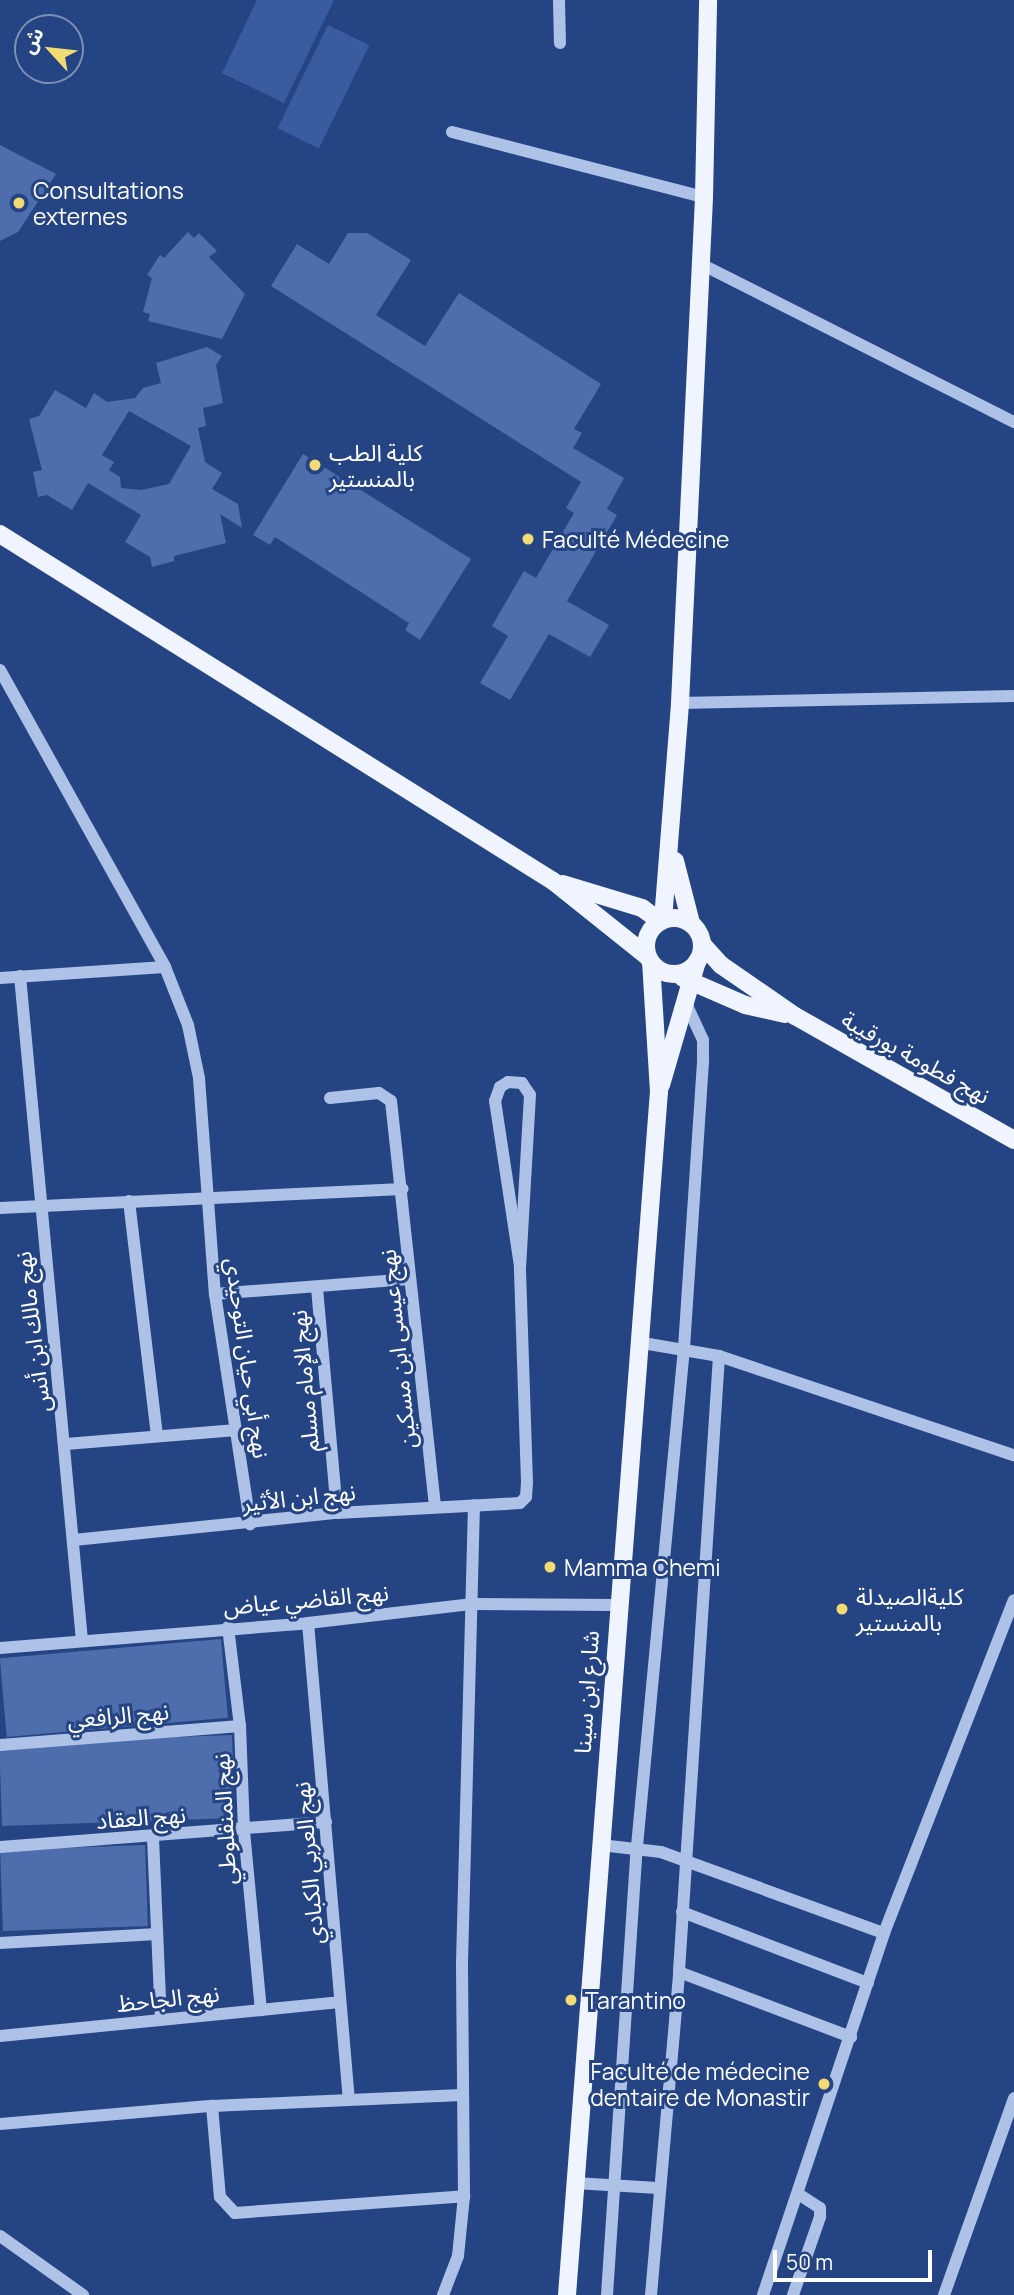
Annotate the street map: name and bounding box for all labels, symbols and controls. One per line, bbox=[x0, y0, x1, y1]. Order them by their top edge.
north arrow bbox=[14, 14, 84, 84]
text: ش bbox=[15, 23, 50, 58]
place label: Consultations externes bbox=[33, 176, 184, 230]
marker: Consultations externes bbox=[11, 195, 27, 211]
place label: كلية الطب بالمنستير bbox=[329, 438, 423, 492]
marker: كلية الطب بالمنستير bbox=[307, 457, 323, 473]
place label: Faculté Médecine bbox=[542, 525, 730, 553]
marker: Faculté Médecine bbox=[520, 531, 536, 547]
street label: نهج فطومة بورقيبة bbox=[837, 1005, 995, 1109]
street label: نهج عيسى ابن مسكين bbox=[373, 1248, 421, 1450]
street label: نهج مالك ابن أنس bbox=[8, 1250, 56, 1414]
street label: نهج أبي حيان التوحيدي bbox=[220, 1256, 276, 1460]
street label: نهج الإمام مسلم bbox=[284, 1309, 324, 1453]
street label: نهج ابن الأثير bbox=[241, 1477, 357, 1517]
place label: Mamma Chemi bbox=[564, 1553, 721, 1581]
marker: Mamma Chemi bbox=[542, 1559, 558, 1575]
street label: نهج القاضي عياض bbox=[222, 1578, 390, 1620]
place label: كليةالصيدلة بالمنستير bbox=[856, 1582, 963, 1636]
marker: كليةالصيدلة بالمنستير bbox=[834, 1601, 850, 1617]
street label: شارع ابن سينا bbox=[568, 1629, 604, 1755]
street label: نهج الرافعي bbox=[66, 1697, 170, 1733]
street label: نهج المنفلوطي bbox=[207, 1753, 241, 1885]
street label: نهج العربي الكبادي bbox=[287, 1781, 329, 1945]
street label: نهج العقاد bbox=[95, 1800, 187, 1834]
street label: نهج الجاحظ bbox=[115, 1979, 221, 2017]
place label: Tarantino bbox=[585, 1986, 686, 2014]
marker: Tarantino bbox=[563, 1992, 579, 2008]
place label: Faculté de médecine dentaire de Monastir bbox=[590, 2057, 810, 2111]
marker: Faculté de médecine dentaire de Monastir bbox=[816, 2076, 832, 2092]
scale bar bbox=[776, 2236, 935, 2280]
text: 50 m bbox=[786, 2248, 833, 2276]

